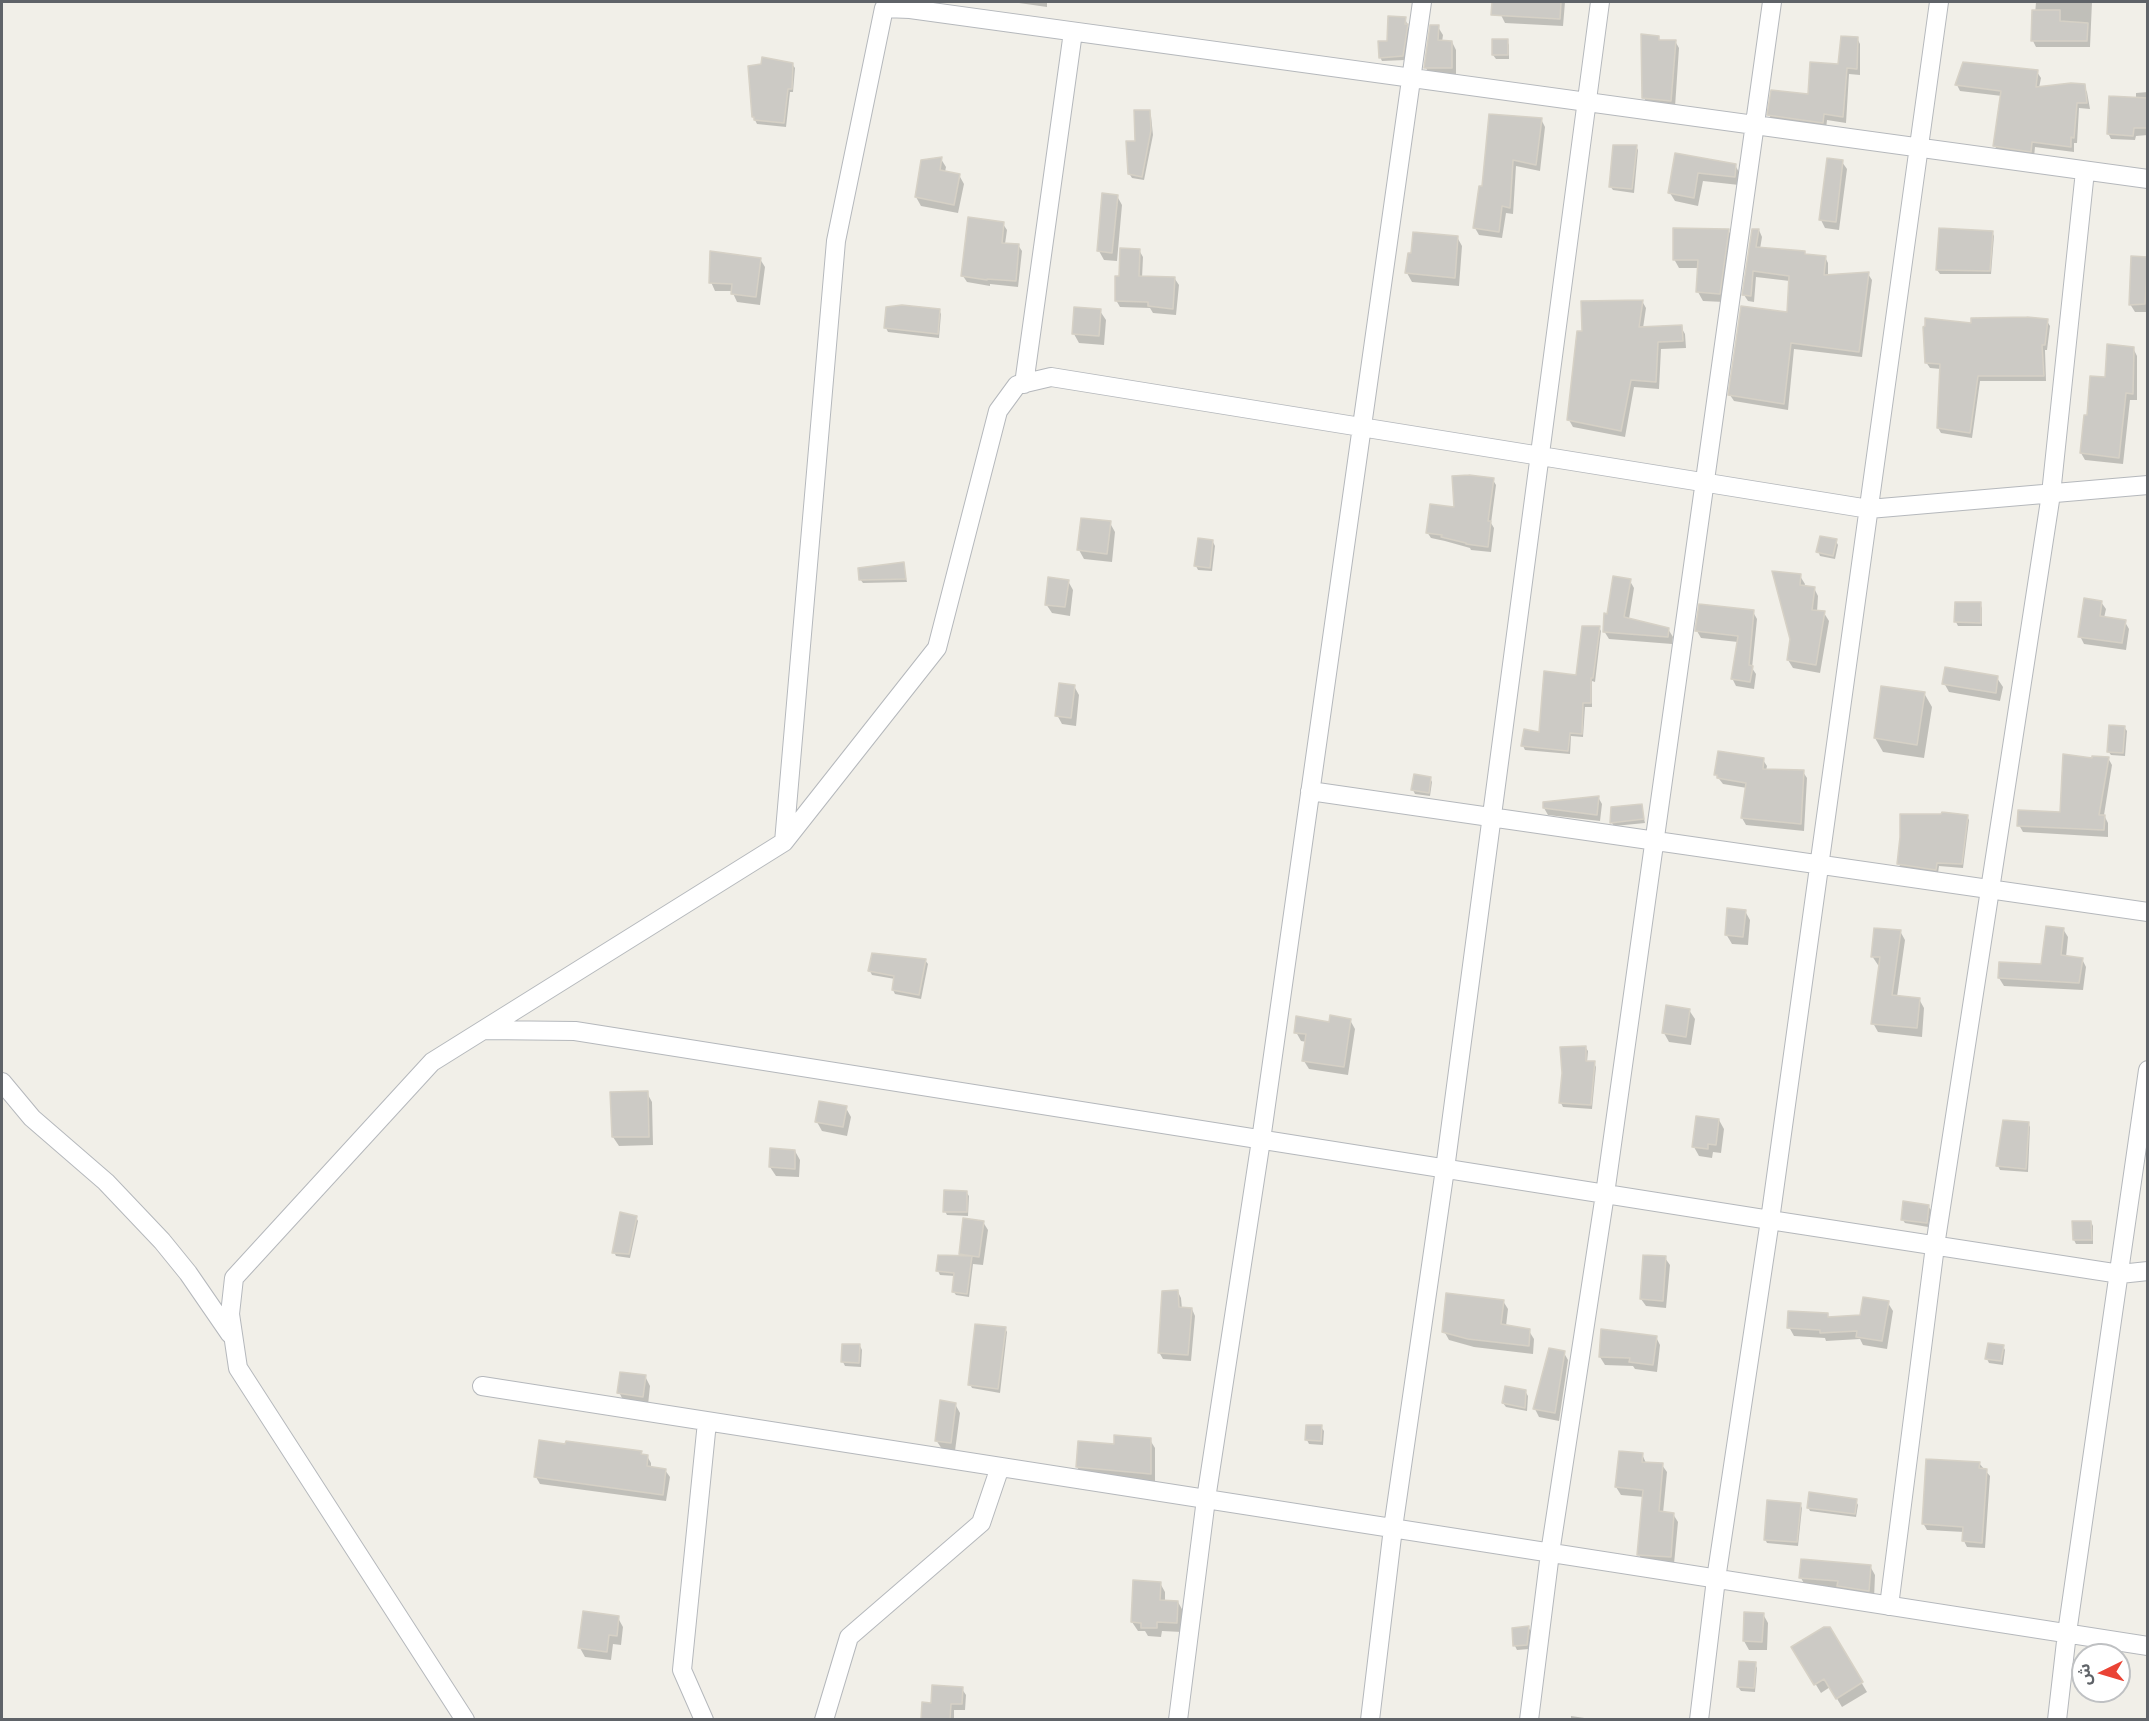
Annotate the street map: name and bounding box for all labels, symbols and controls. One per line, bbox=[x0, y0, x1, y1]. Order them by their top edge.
north arrow bbox=[2071, 1643, 2131, 1703]
text: ش bbox=[2074, 1663, 2096, 1686]

